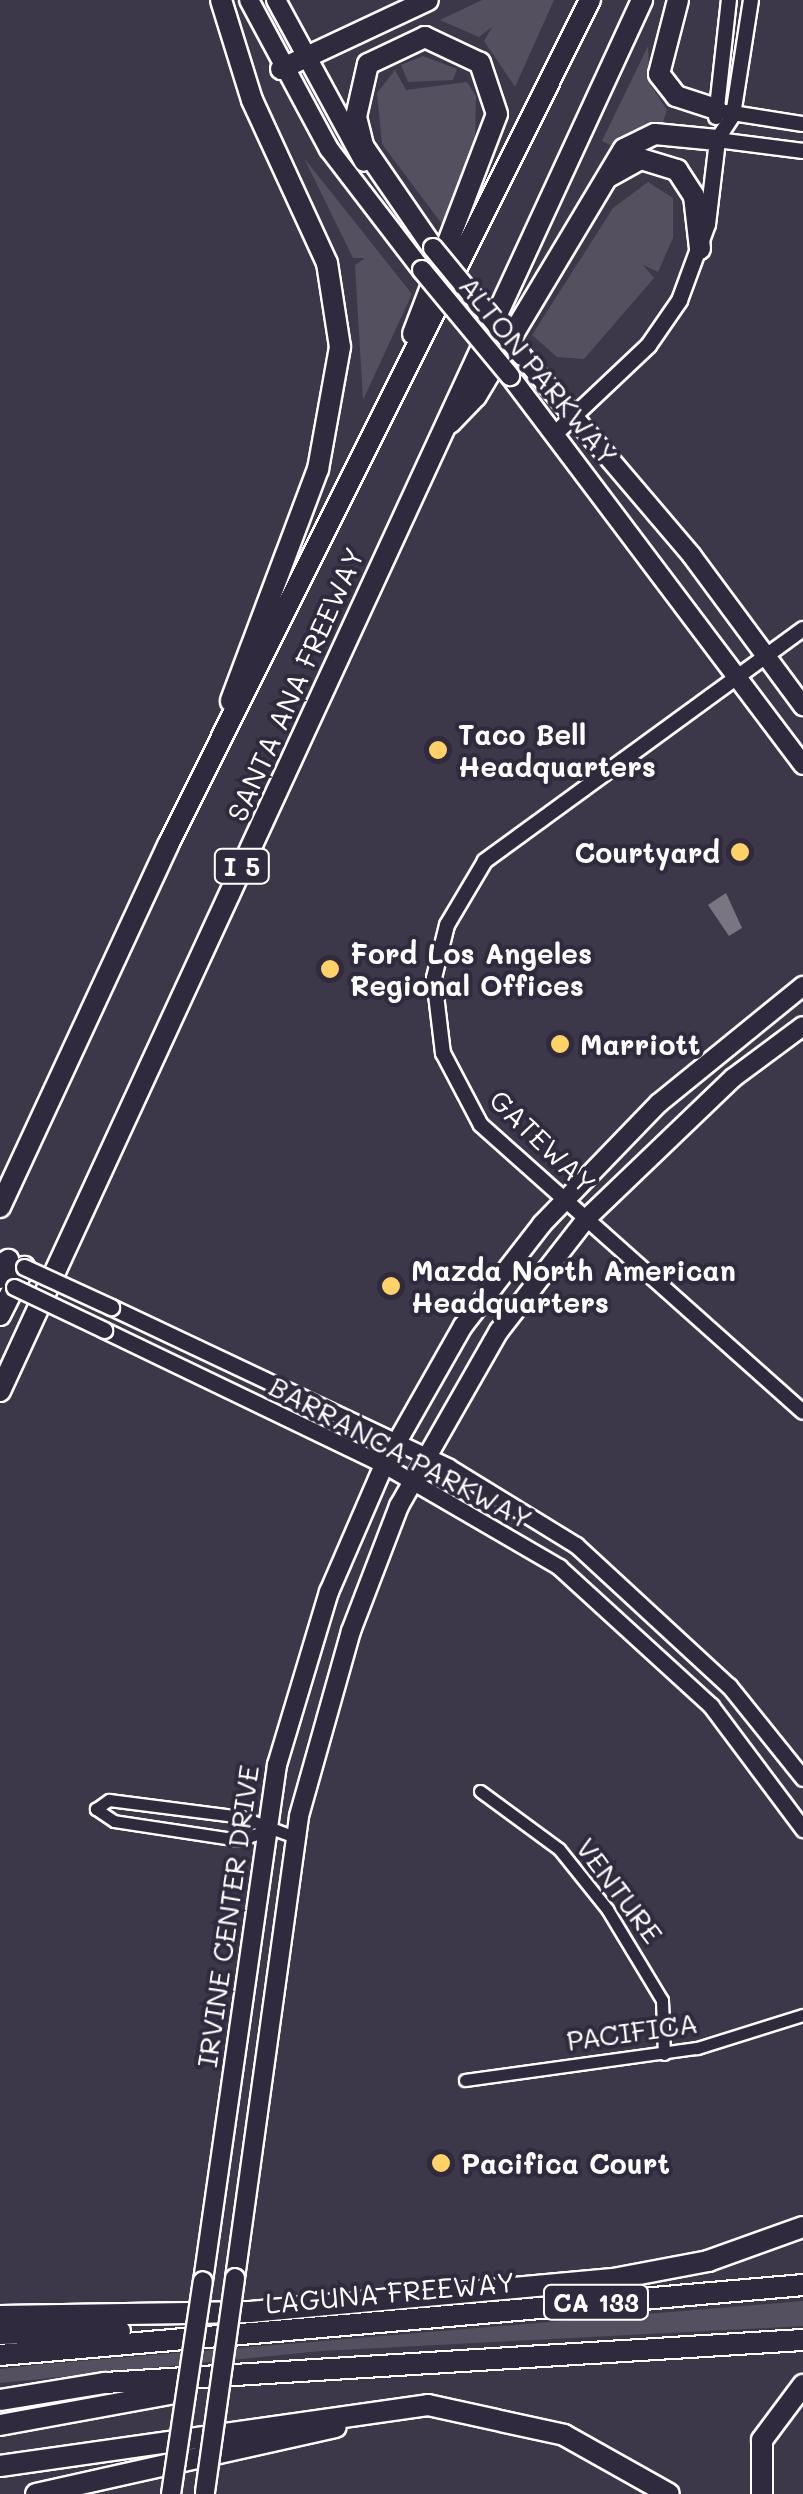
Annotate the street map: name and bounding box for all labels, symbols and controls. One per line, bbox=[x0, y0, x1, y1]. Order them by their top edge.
street label: ALTON PARKWAY bbox=[453, 269, 625, 471]
street label: SANTA ANA FREEWAY bbox=[219, 542, 371, 826]
place label: Taco Bell Headquarters bbox=[458, 717, 656, 783]
marker: Taco Bell Headquarters bbox=[427, 739, 449, 761]
place label: Courtyard bbox=[574, 835, 720, 869]
marker: Courtyard bbox=[729, 841, 751, 863]
road number: I 5 bbox=[212, 846, 272, 886]
place label: Ford Los Angeles Regional Offices bbox=[350, 936, 592, 1002]
marker: Ford Los Angeles Regional Offices bbox=[319, 958, 341, 980]
place label: Marriott bbox=[580, 1027, 700, 1061]
marker: Marriott bbox=[549, 1033, 571, 1055]
street label: GATEWAY bbox=[483, 1082, 603, 1200]
place label: Mazda North American Headquarters bbox=[411, 1253, 736, 1319]
marker: Mazda North American Headquarters bbox=[380, 1275, 402, 1297]
street label: BARRANCA PARKWAY bbox=[264, 1369, 538, 1535]
street label: IRVINE CENTER DRIVE bbox=[189, 1763, 265, 2069]
street label: VENTURE bbox=[570, 1831, 670, 1949]
street label: PACIFICA bbox=[564, 2005, 700, 2057]
place label: Pacifica Court bbox=[461, 2146, 670, 2180]
marker: Pacifica Court bbox=[430, 2152, 452, 2174]
street label: LAGUNA FREEWAY bbox=[264, 2264, 516, 2320]
road number: CA 133 bbox=[541, 2282, 651, 2322]

